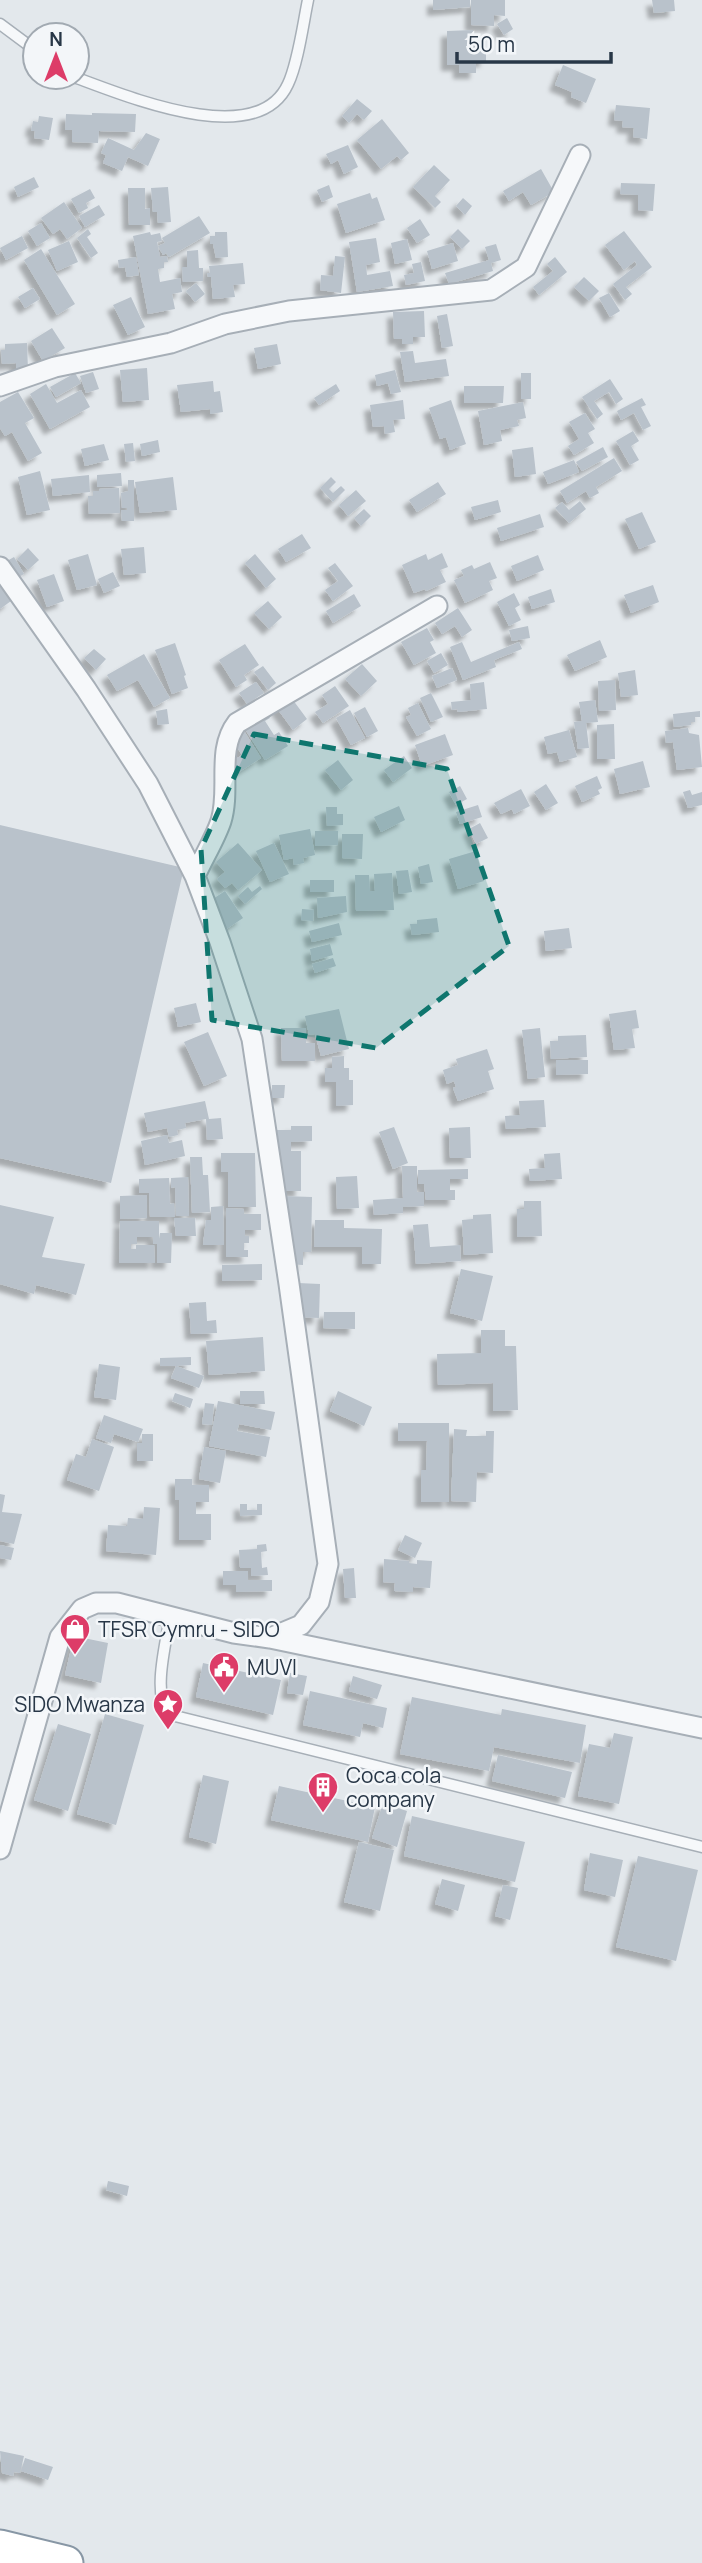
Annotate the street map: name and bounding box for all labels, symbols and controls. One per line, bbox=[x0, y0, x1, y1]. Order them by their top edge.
north arrow bbox=[21, 21, 91, 91]
scale bar bbox=[457, 21, 611, 65]
text: N bbox=[49, 26, 63, 52]
text: 50 m bbox=[468, 30, 515, 58]
shop icon: TFSR Cymru - SIDO bbox=[58, 1612, 92, 1656]
place label: TFSR Cymru - SIDO bbox=[98, 1615, 280, 1643]
public building icon: MUVI bbox=[207, 1650, 241, 1694]
place label: MUVI bbox=[247, 1653, 297, 1681]
place icon: SIDO Mwanza bbox=[151, 1687, 185, 1731]
place label: SIDO Mwanza bbox=[14, 1690, 145, 1718]
place label: Coca cola company bbox=[346, 1761, 441, 1813]
building icon: Coca cola company bbox=[306, 1770, 340, 1814]

